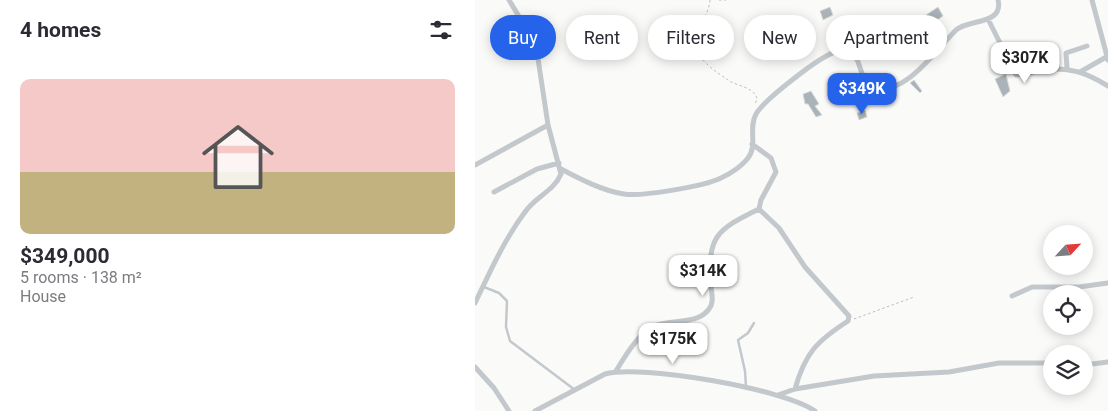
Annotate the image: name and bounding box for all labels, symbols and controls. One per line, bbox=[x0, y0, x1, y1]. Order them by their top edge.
chip: Buy bbox=[490, 15, 556, 60]
chip: Rent bbox=[566, 15, 638, 60]
chip: Filters bbox=[648, 15, 734, 60]
chip: New bbox=[744, 15, 816, 60]
chip: Apartment bbox=[826, 15, 947, 60]
icon: filters bbox=[427, 16, 455, 44]
text: 4 homes bbox=[20, 18, 101, 42]
pin: $307K bbox=[990, 42, 1060, 84]
text: $307K bbox=[1002, 48, 1048, 67]
pin: $349K bbox=[827, 72, 897, 115]
text: $349K bbox=[839, 79, 885, 98]
icon: home bbox=[193, 112, 283, 202]
north arrow bbox=[1043, 225, 1093, 275]
map controls bbox=[1043, 225, 1093, 395]
text: $349,000 bbox=[20, 244, 110, 268]
pin: $314K bbox=[668, 254, 738, 297]
text: $314K bbox=[680, 261, 726, 280]
text: 5 rooms · 138 m² bbox=[20, 268, 142, 287]
button: locate bbox=[1043, 285, 1093, 335]
text: House bbox=[20, 287, 66, 306]
pin: $175K bbox=[638, 322, 708, 365]
text: $175K bbox=[650, 329, 696, 348]
button: layers bbox=[1043, 345, 1093, 395]

